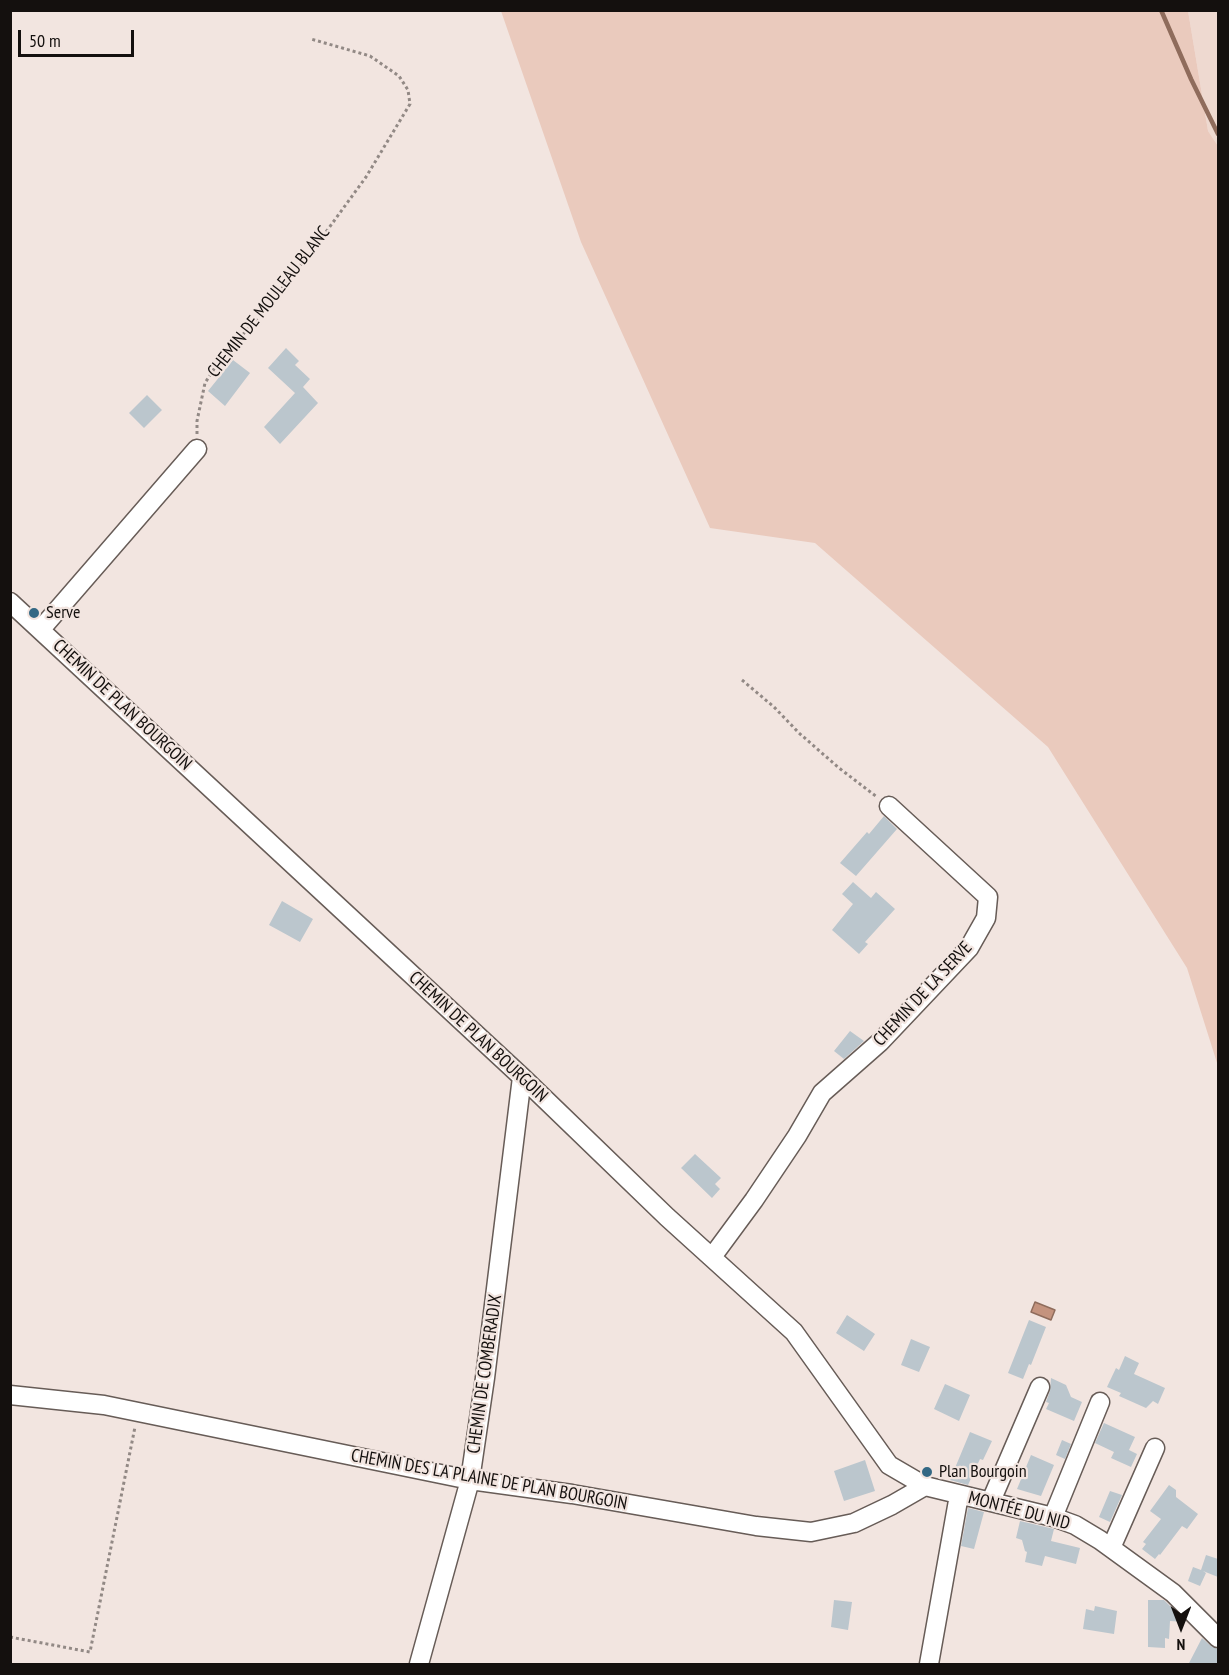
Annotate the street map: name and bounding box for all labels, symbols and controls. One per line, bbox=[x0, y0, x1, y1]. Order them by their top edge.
scale bar bbox=[21, 18, 136, 56]
text: 50 m bbox=[29, 29, 61, 52]
street label: CHEMIN DE MOULEAU BLANC bbox=[203, 222, 335, 382]
place label: Serve bbox=[46, 602, 80, 624]
marker: Serve bbox=[27, 606, 41, 620]
street label: CHEMIN DE PLAN BOURGOIN bbox=[48, 635, 196, 775]
street label: CHEMIN DE LA SERVE bbox=[869, 937, 977, 1051]
street label: CHEMIN DE PLAN BOURGOIN bbox=[404, 967, 552, 1107]
street label: CHEMIN DE COMBERADIX bbox=[463, 1293, 507, 1455]
street label: CHEMIN DES LA PLAINE DE PLAN BOURGOIN bbox=[349, 1445, 629, 1515]
place label: Plan Bourgoin bbox=[939, 1461, 1027, 1483]
marker: Plan Bourgoin bbox=[920, 1465, 934, 1479]
street label: MONTÉE DU NID bbox=[966, 1487, 1072, 1535]
north arrow bbox=[1151, 1597, 1211, 1657]
text: N bbox=[1177, 1635, 1185, 1655]

